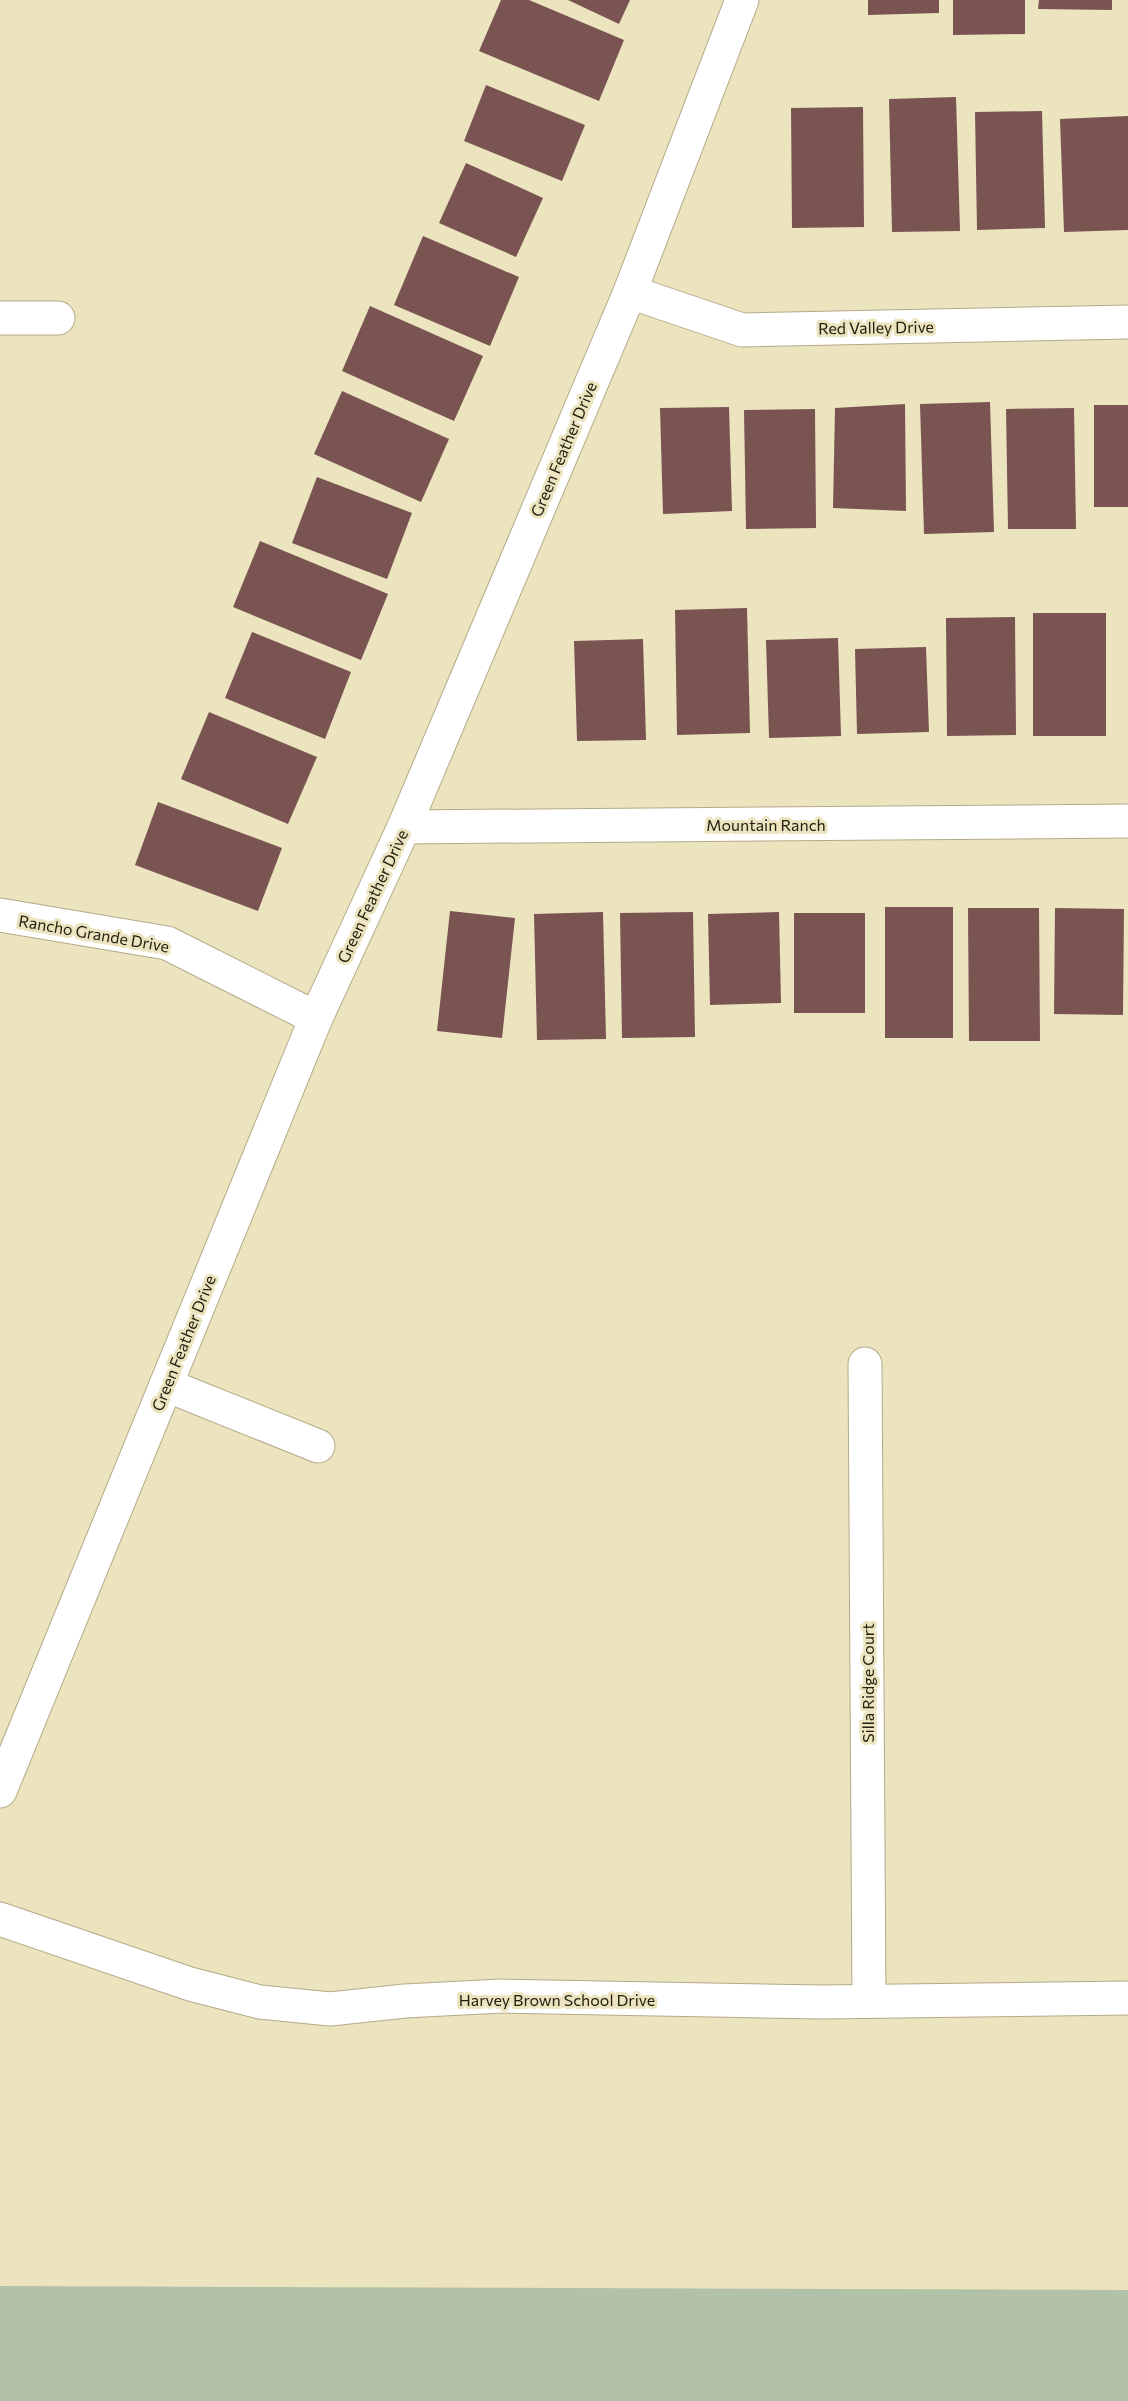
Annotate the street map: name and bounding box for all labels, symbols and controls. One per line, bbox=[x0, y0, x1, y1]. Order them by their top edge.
street label: Red Valley Drive bbox=[818, 316, 934, 338]
street label: Green Feather Drive bbox=[526, 379, 600, 519]
street label: Mountain Ranch bbox=[706, 815, 826, 834]
street label: Green Feather Drive bbox=[333, 826, 411, 966]
street label: Rancho Grande Drive bbox=[17, 910, 171, 956]
street label: Green Feather Drive bbox=[147, 1272, 219, 1414]
street label: Silla Ridge Court bbox=[858, 1623, 877, 1743]
street label: Harvey Brown School Drive bbox=[459, 1990, 655, 2009]

